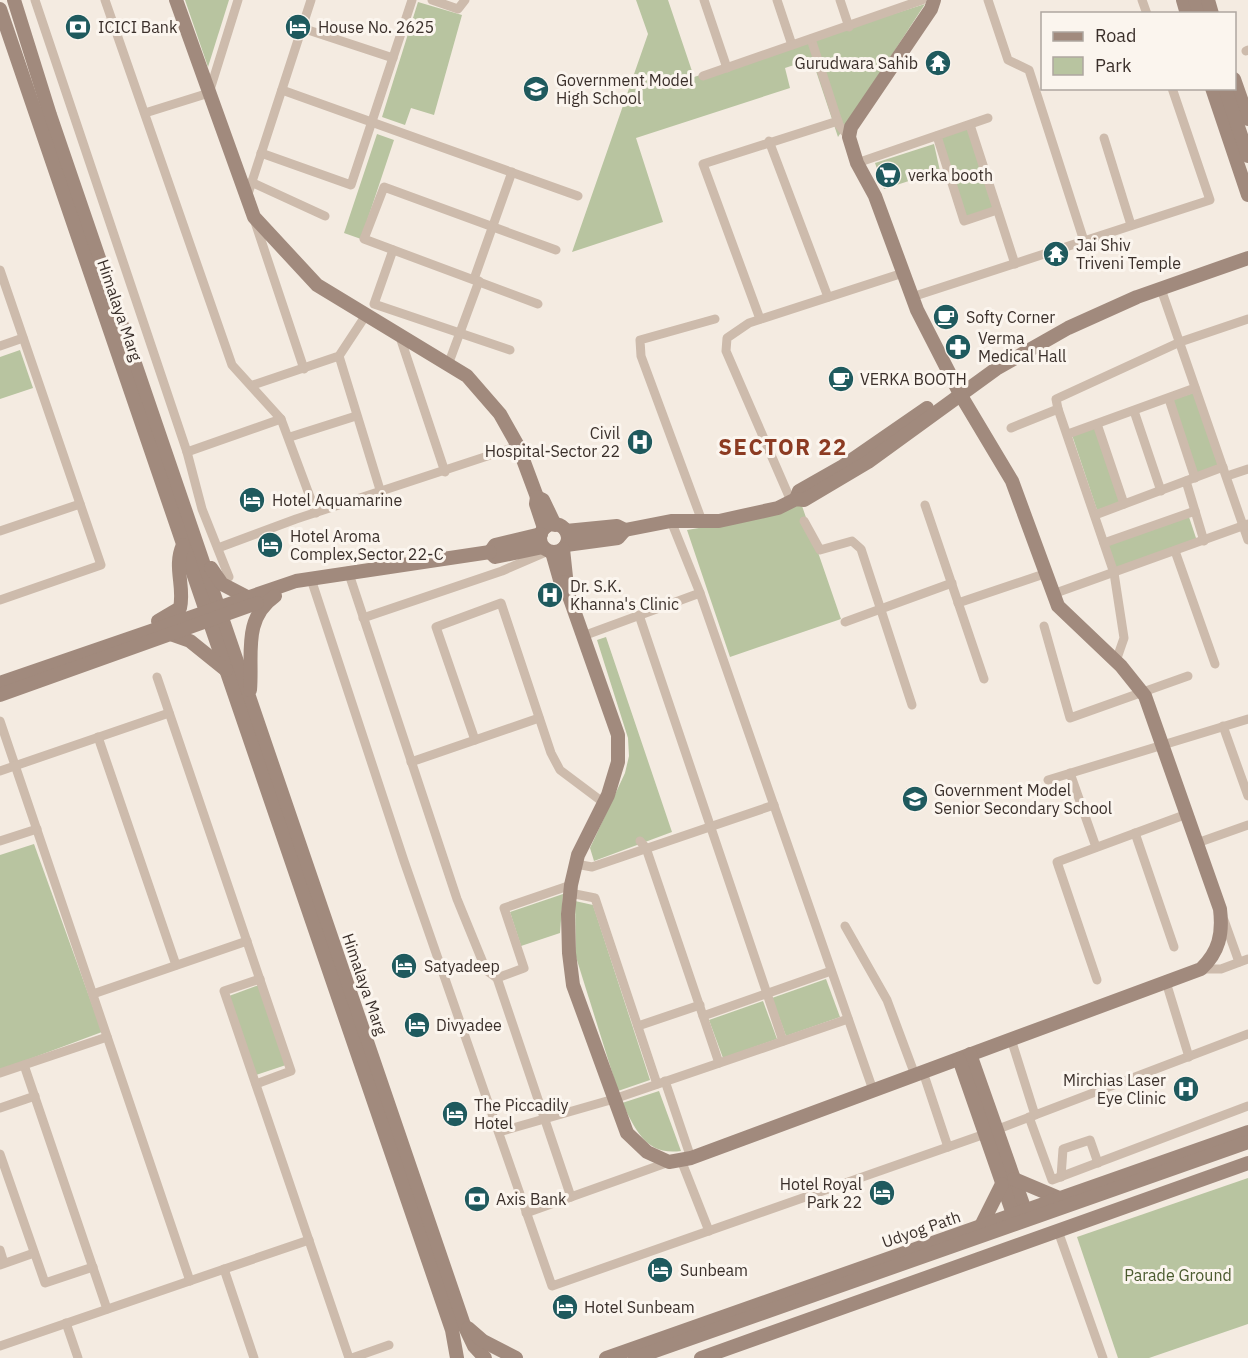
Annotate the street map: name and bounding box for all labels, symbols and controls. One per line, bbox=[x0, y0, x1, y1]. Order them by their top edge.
bank icon: ICICI Bank bbox=[63, 12, 93, 42]
hotel icon: House No. 2625 bbox=[283, 12, 313, 42]
legend bbox=[1041, 12, 1236, 90]
place label: ICICI Bank bbox=[98, 17, 178, 37]
place label: House No. 2625 bbox=[318, 17, 434, 37]
text: Road bbox=[1095, 24, 1136, 47]
temple icon: Gurudwara Sahib bbox=[923, 48, 953, 78]
place label: Gurudwara Sahib bbox=[795, 53, 918, 73]
text: Park bbox=[1095, 54, 1132, 77]
place label: Government Model High School bbox=[556, 70, 693, 108]
school or university icon: Government Model High School bbox=[521, 74, 551, 104]
supermarket icon: verka booth bbox=[873, 160, 903, 190]
place label: verka booth bbox=[908, 165, 993, 185]
place label: Jai Shiv Triveni Temple bbox=[1076, 235, 1181, 273]
temple icon: Jai Shiv Triveni Temple bbox=[1041, 239, 1071, 269]
street label: Himalaya Marg bbox=[93, 257, 147, 364]
cafe icon: Softy Corner bbox=[931, 302, 961, 332]
place label: Softy Corner bbox=[966, 307, 1055, 327]
place label: Verma Medical Hall bbox=[978, 328, 1066, 366]
pharmacy icon: Verma Medical Hall bbox=[943, 332, 973, 362]
cafe icon: VERKA BOOTH bbox=[826, 364, 856, 394]
place label: VERKA BOOTH bbox=[860, 369, 967, 389]
place label: Civil Hospital-Sector 22 bbox=[485, 423, 620, 461]
hospital icon: Civil Hospital-Sector 22 bbox=[625, 427, 655, 457]
district label: SECTOR 22 bbox=[718, 432, 848, 461]
hotel icon: Hotel Aquamarine bbox=[237, 485, 267, 515]
place label: Hotel Aquamarine bbox=[272, 490, 402, 510]
place label: Hotel Aroma Complex,Sector 22-C bbox=[290, 526, 444, 564]
hotel icon: Hotel Aroma Complex,Sector 22-C bbox=[255, 530, 285, 560]
place label: Dr. S.K. Khanna's Clinic bbox=[570, 576, 679, 614]
hospital icon: Dr. S.K. Khanna's Clinic bbox=[535, 580, 565, 610]
place label: Government Model Senior Secondary School bbox=[934, 780, 1112, 818]
school or university icon: Government Model Senior Secondary School bbox=[900, 784, 930, 814]
street label: Himalaya Marg bbox=[338, 931, 392, 1038]
hotel icon: Satyadeep bbox=[389, 951, 419, 981]
place label: Satyadeep bbox=[424, 956, 500, 976]
hotel icon: Divyadee bbox=[402, 1010, 432, 1040]
place label: Divyadee bbox=[436, 1015, 502, 1035]
place label: Mirchias Laser Eye Clinic bbox=[1063, 1070, 1166, 1108]
hospital icon: Mirchias Laser Eye Clinic bbox=[1171, 1074, 1201, 1104]
place label: The Piccadily Hotel bbox=[474, 1095, 569, 1133]
hotel icon: The Piccadily Hotel bbox=[440, 1099, 470, 1129]
place label: Hotel Royal Park 22 bbox=[780, 1174, 862, 1212]
hotel icon: Hotel Royal Park 22 bbox=[867, 1178, 897, 1208]
bank icon: Axis Bank bbox=[462, 1184, 492, 1214]
place label: Axis Bank bbox=[496, 1189, 567, 1209]
street label: Udyog Path bbox=[879, 1206, 963, 1252]
hotel icon: Sunbeam bbox=[645, 1255, 675, 1285]
place label: Sunbeam bbox=[680, 1260, 748, 1280]
park label: Parade Ground bbox=[1124, 1265, 1232, 1285]
hotel icon: Hotel Sunbeam bbox=[550, 1292, 580, 1322]
place label: Hotel Sunbeam bbox=[584, 1297, 695, 1317]

